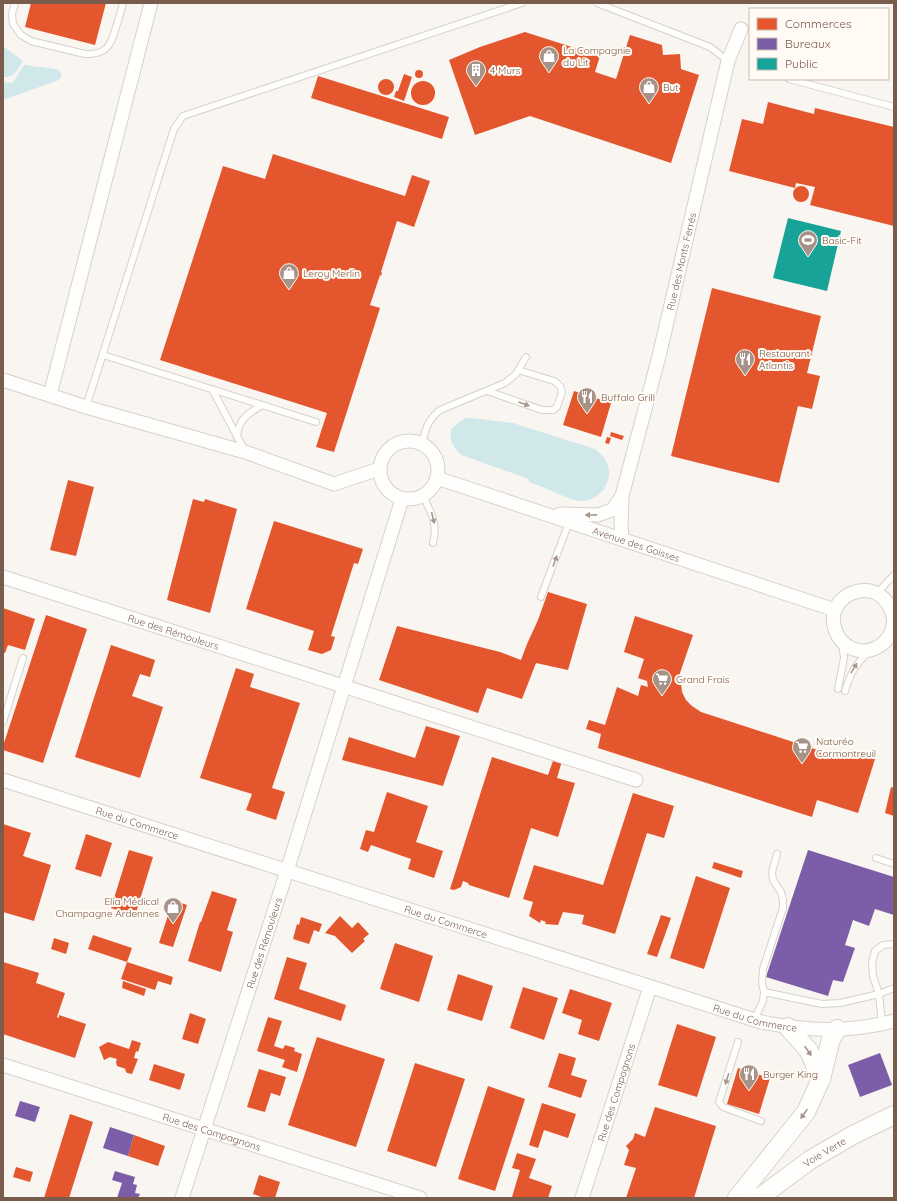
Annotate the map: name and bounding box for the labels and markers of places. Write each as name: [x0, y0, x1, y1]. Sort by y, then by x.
place label: La Compagnie du Lit: [563, 44, 631, 69]
shop icon: La Compagnie du Lit: [538, 45, 560, 73]
building icon: 4 Murs: [465, 59, 487, 87]
place label: 4 Murs: [490, 64, 521, 77]
shop icon: But: [638, 76, 660, 104]
place label: But: [663, 81, 679, 94]
sports icon: Basic-Fit: [797, 229, 819, 257]
place label: Basic-Fit: [822, 234, 862, 247]
shop icon: Leroy Merlin: [278, 262, 300, 290]
place label: Leroy Merlin: [303, 267, 360, 280]
place label: Restaurant Atlantis: [759, 347, 811, 372]
restaurant icon: Restaurant Atlantis: [734, 348, 756, 376]
restaurant icon: Buffalo Grill: [576, 386, 598, 414]
place label: Buffalo Grill: [601, 391, 655, 404]
supermarket icon: Grand Frais: [651, 668, 673, 696]
place label: Grand Frais: [676, 673, 730, 686]
place label: Naturéo Cormontreuil: [816, 735, 876, 760]
supermarket icon: Naturéo Cormontreuil: [791, 736, 813, 764]
place label: Elia Médical Champagne Ardennes: [55, 895, 159, 920]
shop icon: Elia Médical Champagne Ardennes: [162, 896, 184, 924]
restaurant icon: Burger King: [738, 1063, 760, 1091]
place label: Burger King: [763, 1068, 818, 1081]

